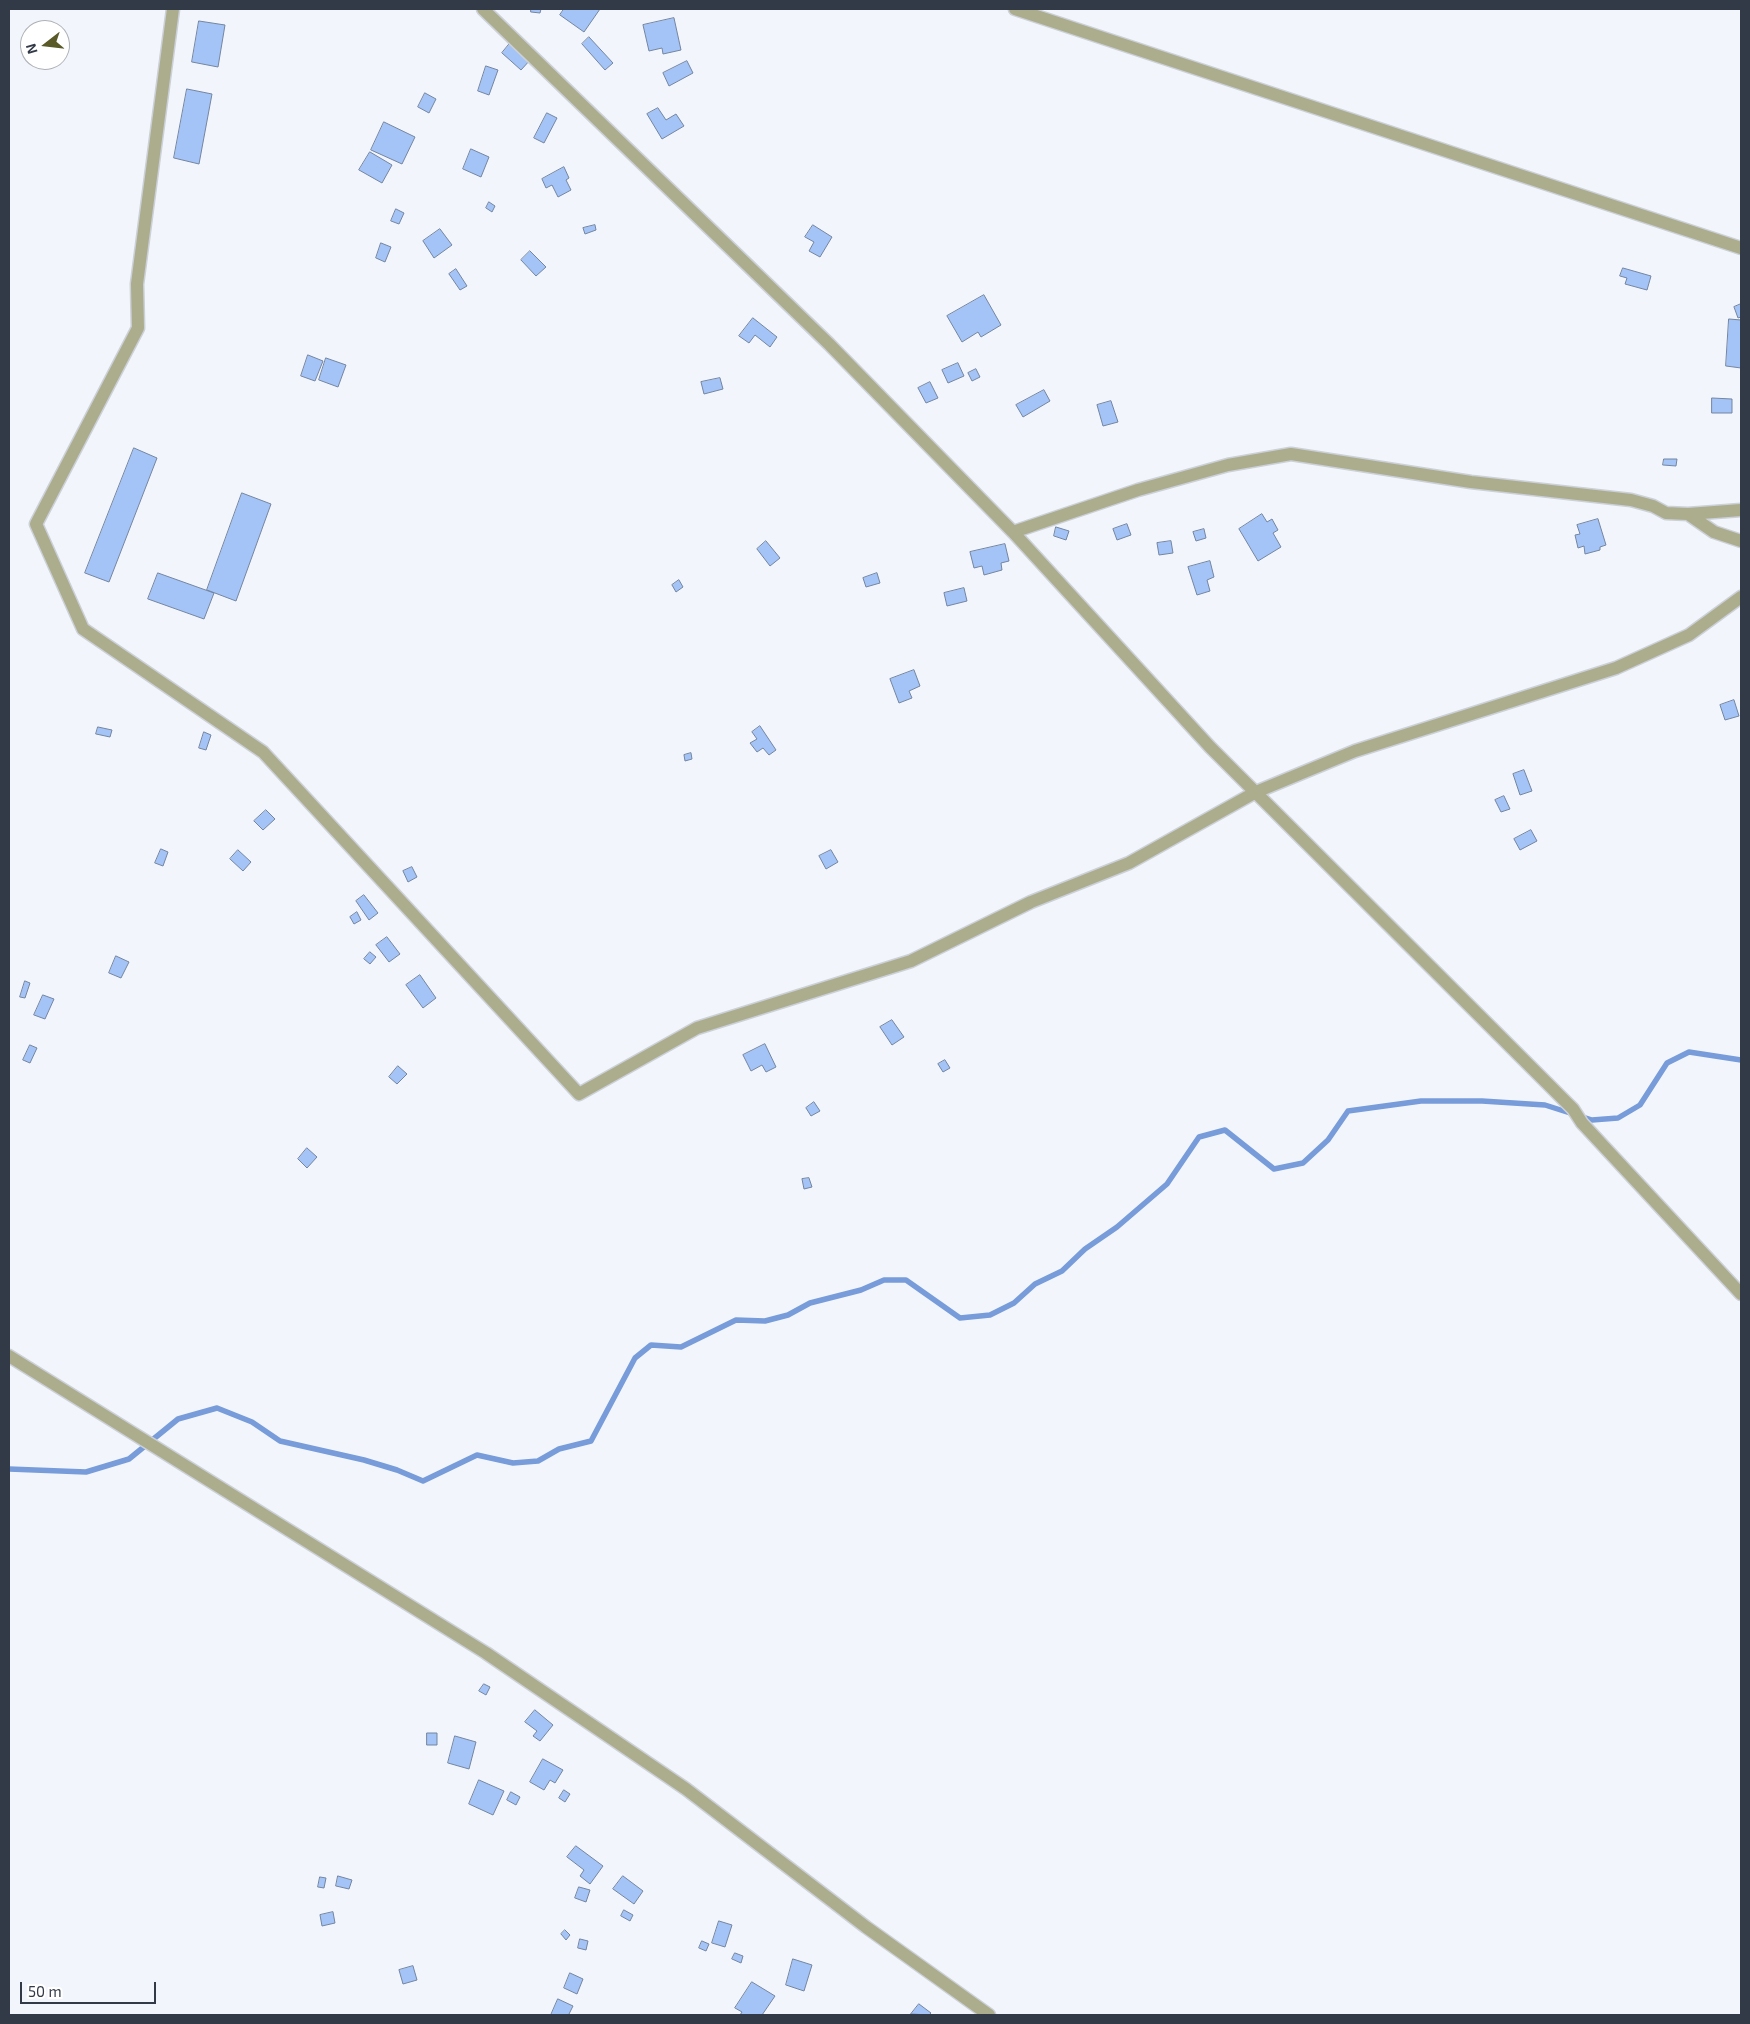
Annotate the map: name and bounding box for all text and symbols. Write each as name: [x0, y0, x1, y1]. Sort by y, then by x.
north arrow: [20, 20, 70, 70]
text: N: [21, 42, 41, 56]
scale bar: [22, 1972, 159, 2004]
text: 50 m: [28, 1982, 62, 2000]

